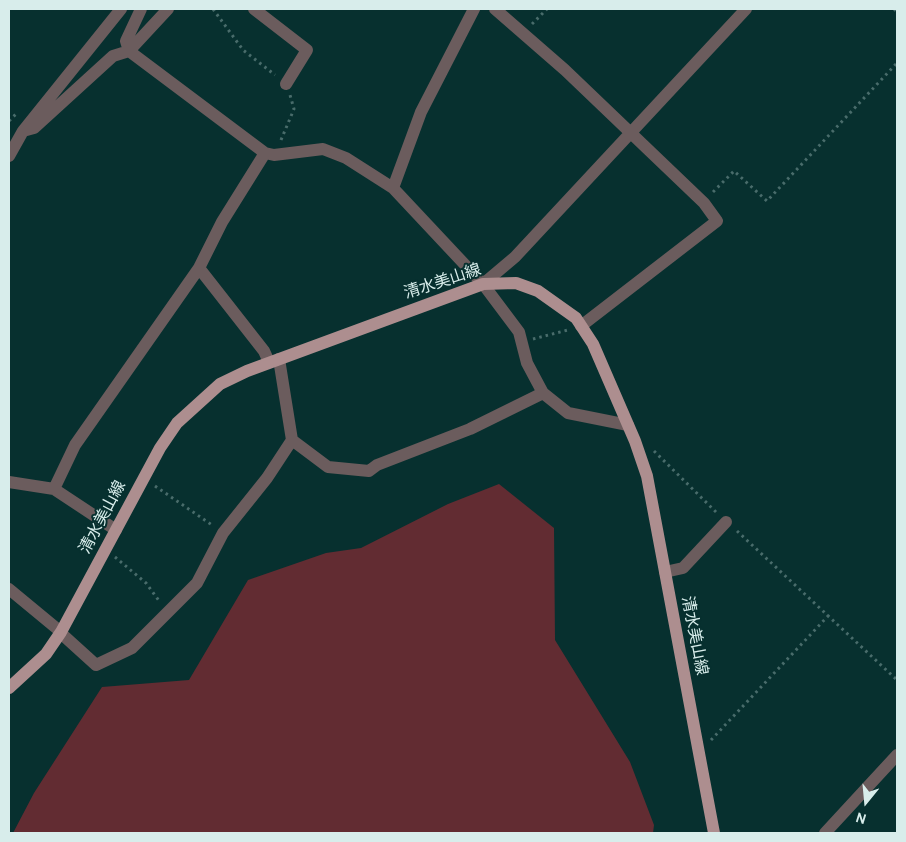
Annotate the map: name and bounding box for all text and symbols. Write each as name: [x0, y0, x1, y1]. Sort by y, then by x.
street label: 清水美山線: [402, 262, 484, 304]
street label: 清水美山線: [77, 478, 131, 558]
street label: 清水美山線: [676, 595, 710, 677]
north arrow: [841, 777, 891, 827]
text: N: [854, 807, 869, 826]

